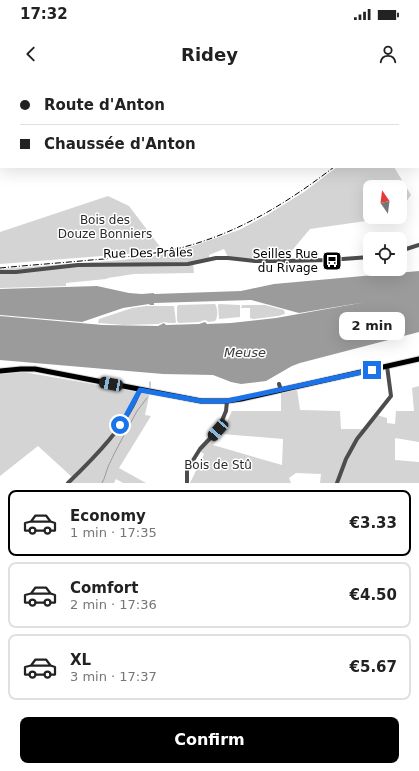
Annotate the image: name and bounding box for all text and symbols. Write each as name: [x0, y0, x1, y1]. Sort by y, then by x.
text: 17:32: [20, 5, 68, 23]
icon: back: [20, 43, 42, 65]
icon: person: [377, 43, 399, 65]
text: Ridey: [181, 44, 238, 65]
text: Route d'Anton: [44, 96, 165, 114]
text: Chaussée d'Anton: [44, 135, 196, 153]
north arrow: [363, 180, 407, 224]
map controls: [363, 180, 407, 276]
park label: Bois des Douze Bonniers: [58, 213, 152, 241]
button: locate: [363, 232, 407, 276]
street label: Rue Des Prâles: [103, 245, 193, 261]
place label: Seilles Rue du Rivage: [253, 247, 318, 275]
bus stop icon: Seilles Rue du Rivage: [321, 250, 343, 272]
callout: 2 min: [339, 312, 405, 340]
text: 2 min: [352, 318, 392, 333]
water label: Meuse: [224, 345, 266, 360]
route end: [363, 361, 381, 379]
car: [98, 376, 124, 392]
route start: [111, 416, 129, 434]
car: [206, 417, 230, 443]
park label: Bois de Stû: [184, 458, 252, 472]
icon: car: [22, 505, 58, 541]
text: Economy: [70, 507, 146, 525]
text: €3.33: [350, 514, 397, 532]
text: 1 min · 17:35: [70, 525, 157, 540]
icon: car: [22, 577, 58, 613]
text: Comfort: [70, 579, 138, 597]
text: €4.50: [350, 586, 397, 604]
text: 2 min · 17:36: [70, 597, 157, 612]
icon: car: [22, 649, 58, 685]
text: XL: [70, 651, 91, 669]
text: €5.67: [350, 658, 397, 676]
text: 3 min · 17:37: [70, 669, 157, 684]
button: Confirm: [20, 717, 399, 763]

